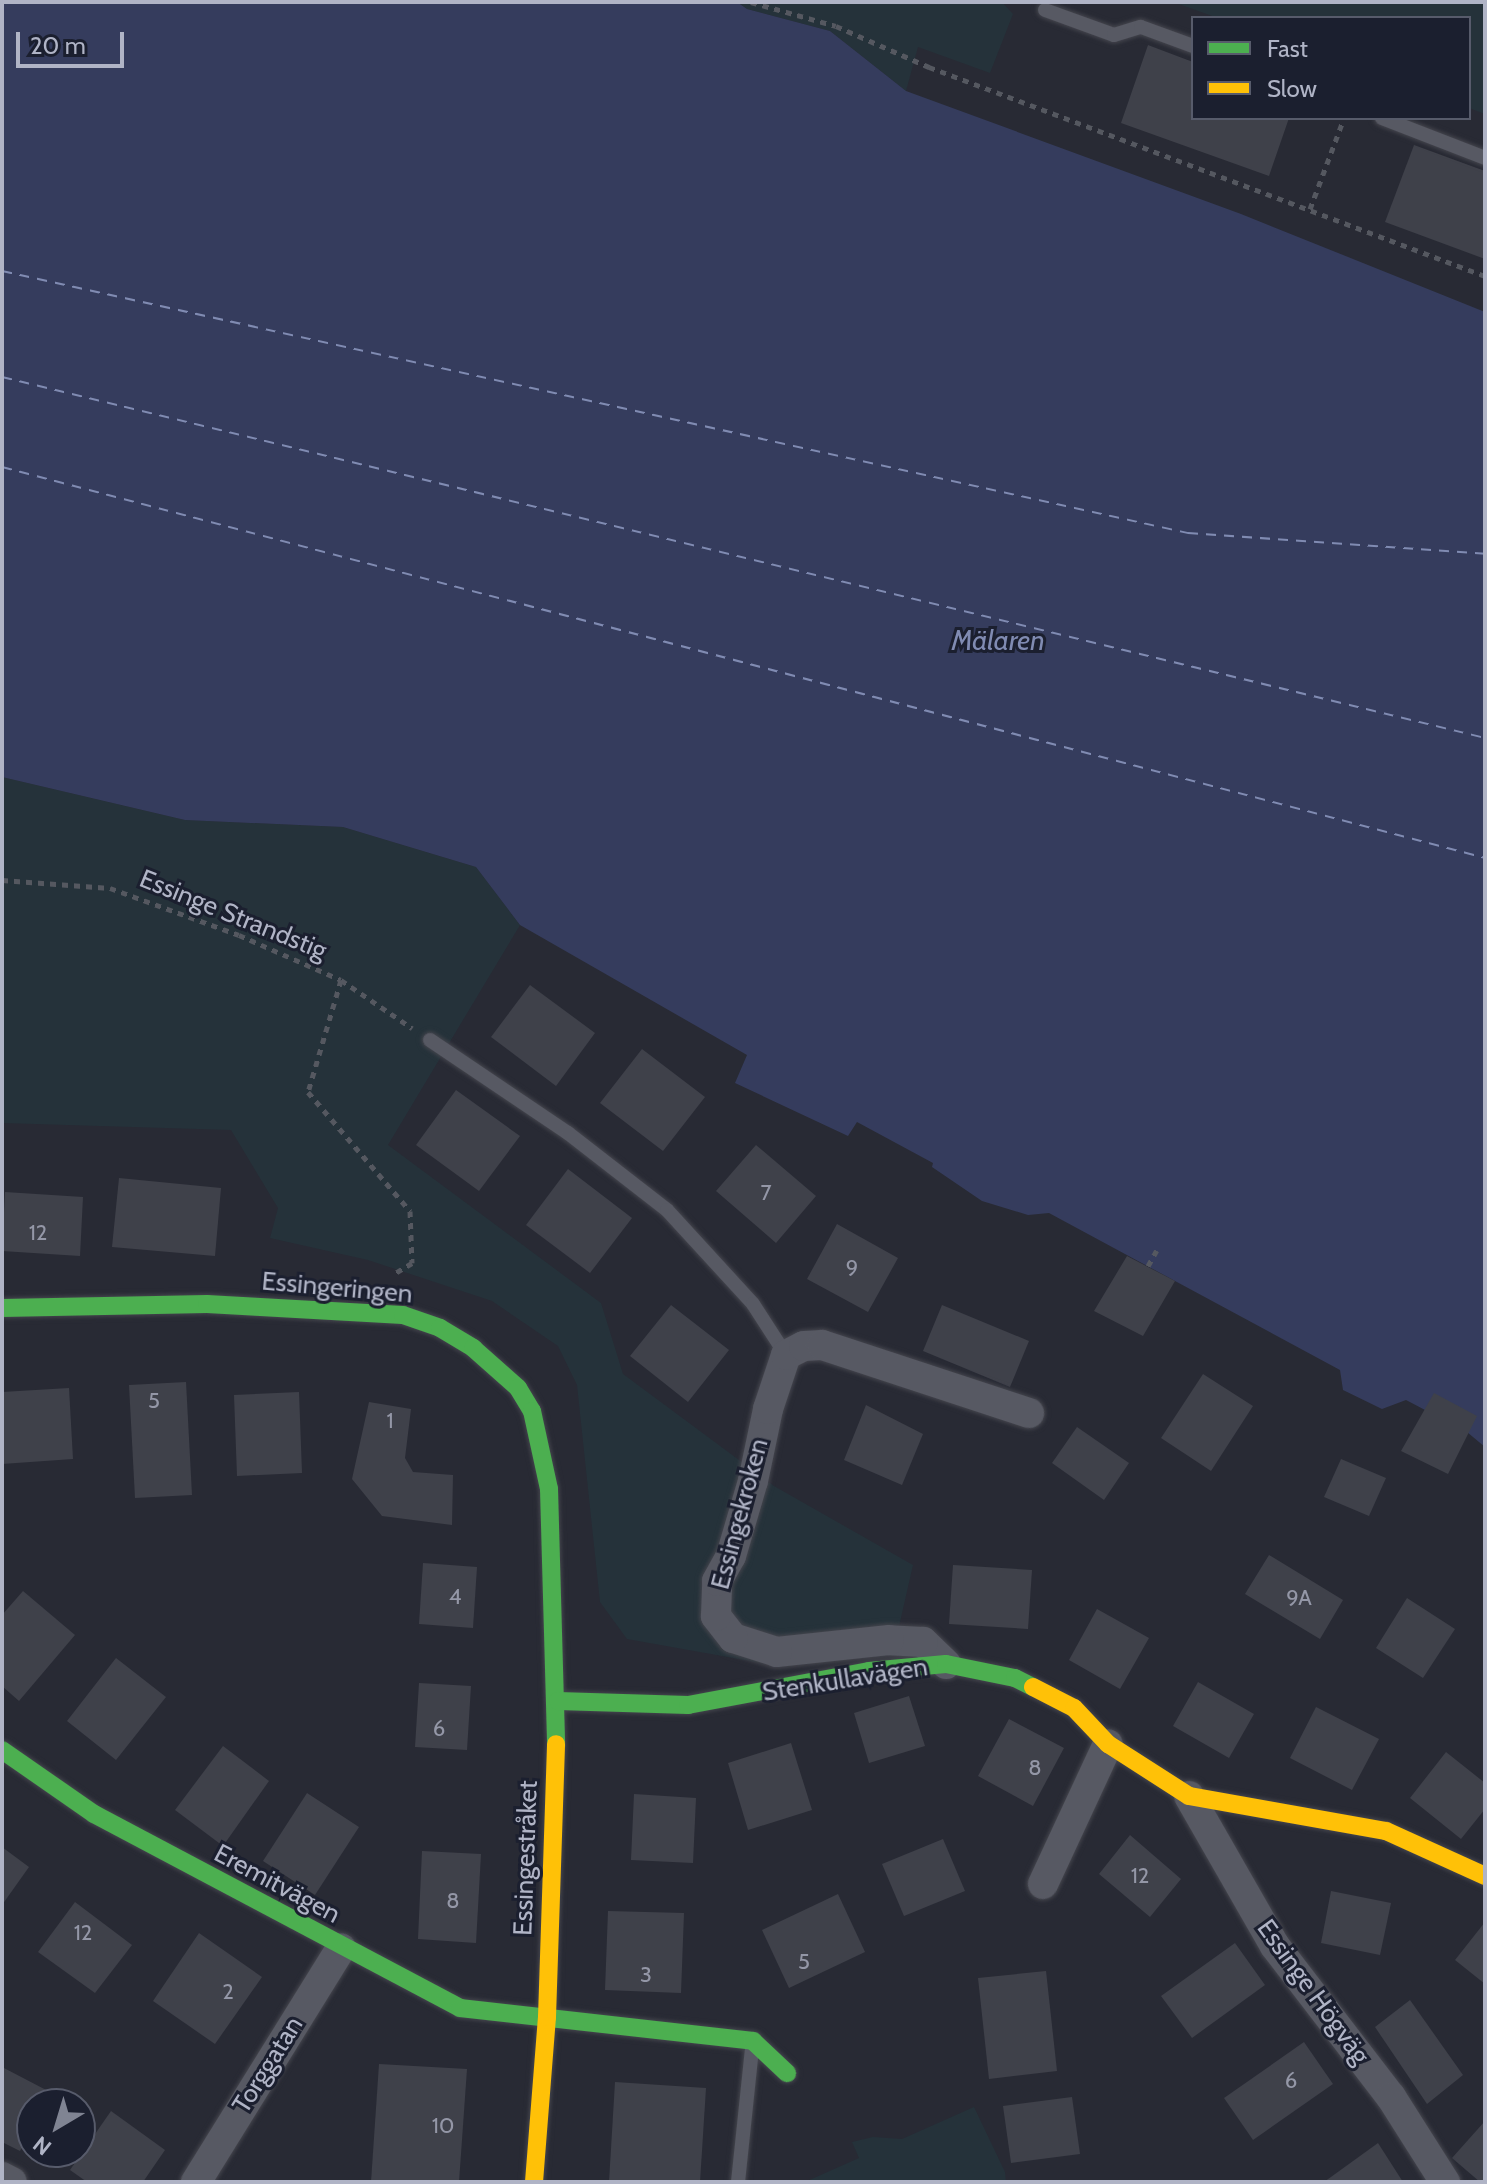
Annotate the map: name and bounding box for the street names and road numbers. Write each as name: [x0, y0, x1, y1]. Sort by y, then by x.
street label: Essinge Strandstig: [135, 863, 331, 967]
street label: Essingeringen: [260, 1266, 414, 1310]
street label: Essingekroken: [705, 1435, 775, 1593]
street label: Stenkullavägen: [760, 1652, 930, 1708]
street label: Essingestråket: [508, 1780, 544, 1936]
street label: Eremitvägen: [209, 1838, 345, 1930]
street label: Essinge Högväg: [1250, 1914, 1376, 2070]
street label: Torggatan: [226, 2011, 310, 2119]

